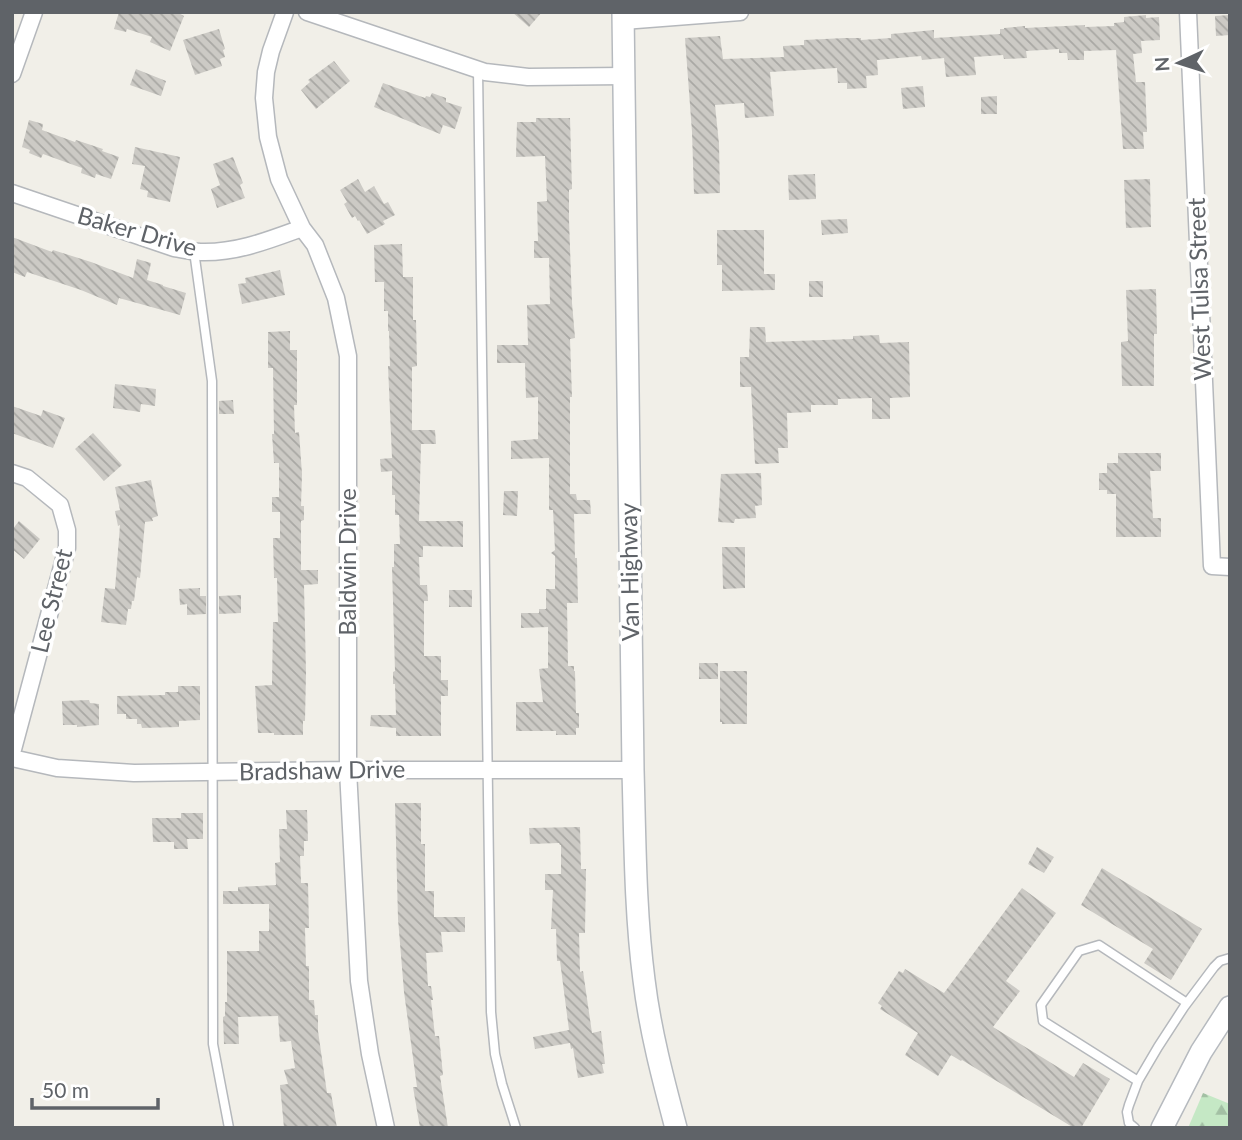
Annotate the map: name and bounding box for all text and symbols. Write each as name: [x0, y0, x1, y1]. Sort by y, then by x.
north arrow: [1144, 28, 1214, 98]
text: N: [1150, 56, 1174, 72]
street label: West Tulsa Street: [1181, 197, 1216, 381]
street label: Baker Drive: [74, 200, 201, 261]
street label: Baldwin Drive: [332, 488, 361, 636]
street label: Van Highway: [613, 502, 644, 641]
street label: Lee Street: [24, 545, 78, 656]
street label: Bradshaw Drive: [238, 754, 405, 785]
scale bar: [32, 1066, 158, 1110]
text: 50 m: [42, 1077, 89, 1102]

